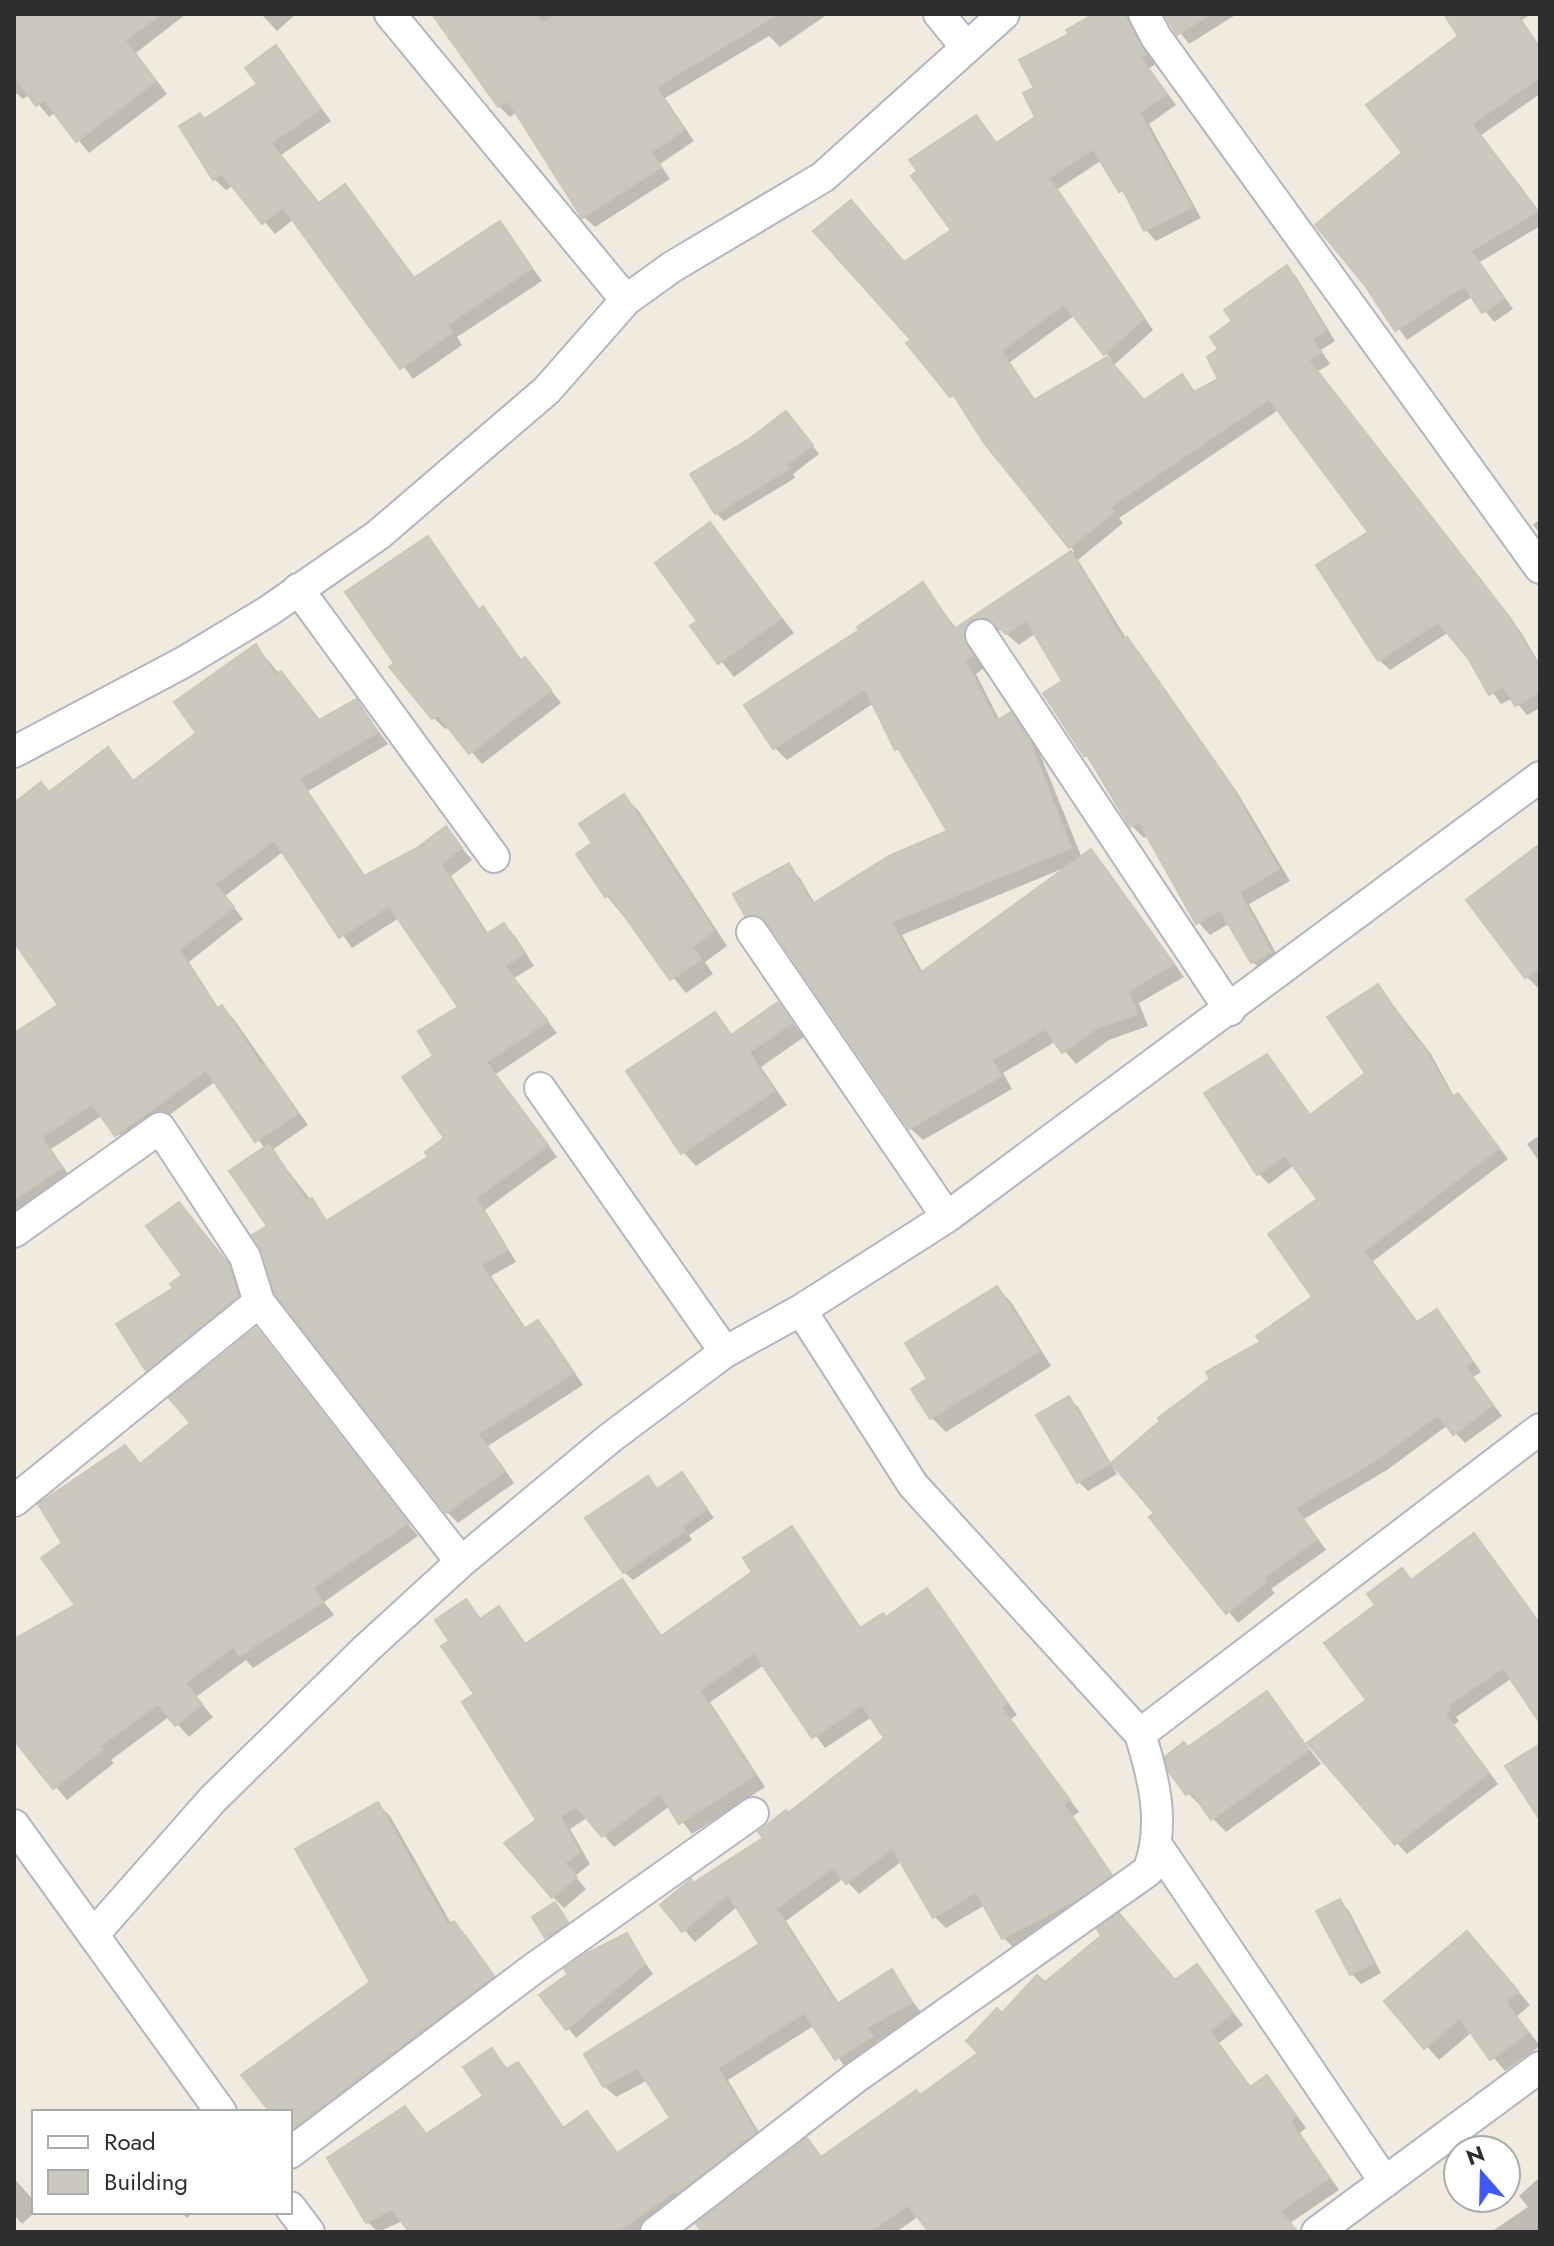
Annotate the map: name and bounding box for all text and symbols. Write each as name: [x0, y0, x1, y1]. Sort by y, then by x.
legend: [32, 2110, 292, 2214]
text: Road: [104, 2124, 156, 2159]
north arrow: [1442, 2134, 1522, 2214]
text: N: [1461, 2137, 1489, 2173]
text: Building: [104, 2164, 188, 2199]

